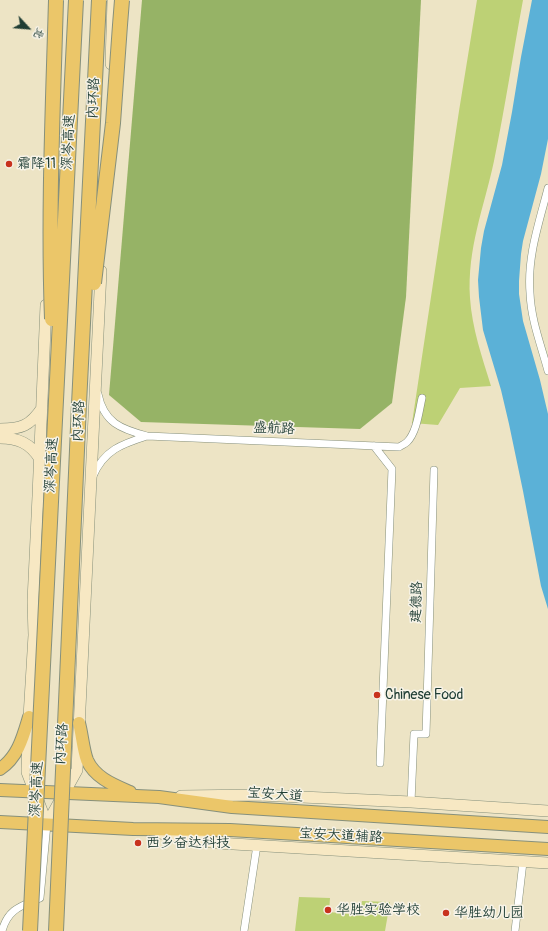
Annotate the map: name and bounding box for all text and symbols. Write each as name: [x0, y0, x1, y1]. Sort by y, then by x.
north arrow: [8, 8, 48, 48]
text: 北: [31, 26, 47, 41]
street label: 内环路: [85, 77, 103, 119]
street label: 深岑高速: [59, 114, 79, 170]
place label: 霜降11: [17, 156, 56, 172]
marker: 霜降11: [4, 159, 14, 169]
street label: 内环路: [70, 400, 88, 442]
street label: 盛航路: [253, 420, 295, 438]
street label: 深岑高速: [42, 437, 62, 493]
street label: 建德路: [408, 581, 426, 623]
place label: Chinese Food: [385, 687, 463, 703]
marker: Chinese Food: [372, 690, 382, 700]
street label: 内环路: [52, 722, 72, 766]
street label: 深岑高速: [27, 761, 47, 817]
street label: 宝安大道: [246, 785, 304, 805]
street label: 宝安大道辅路: [299, 825, 383, 847]
place label: 西乡奋达科技: [146, 835, 230, 851]
marker: 西乡奋达科技: [133, 838, 143, 848]
place label: 华胜实验学校: [336, 902, 420, 918]
marker: 华胜实验学校: [323, 905, 333, 915]
place label: 华胜幼儿园: [454, 905, 524, 921]
marker: 华胜幼儿园: [441, 908, 451, 918]

